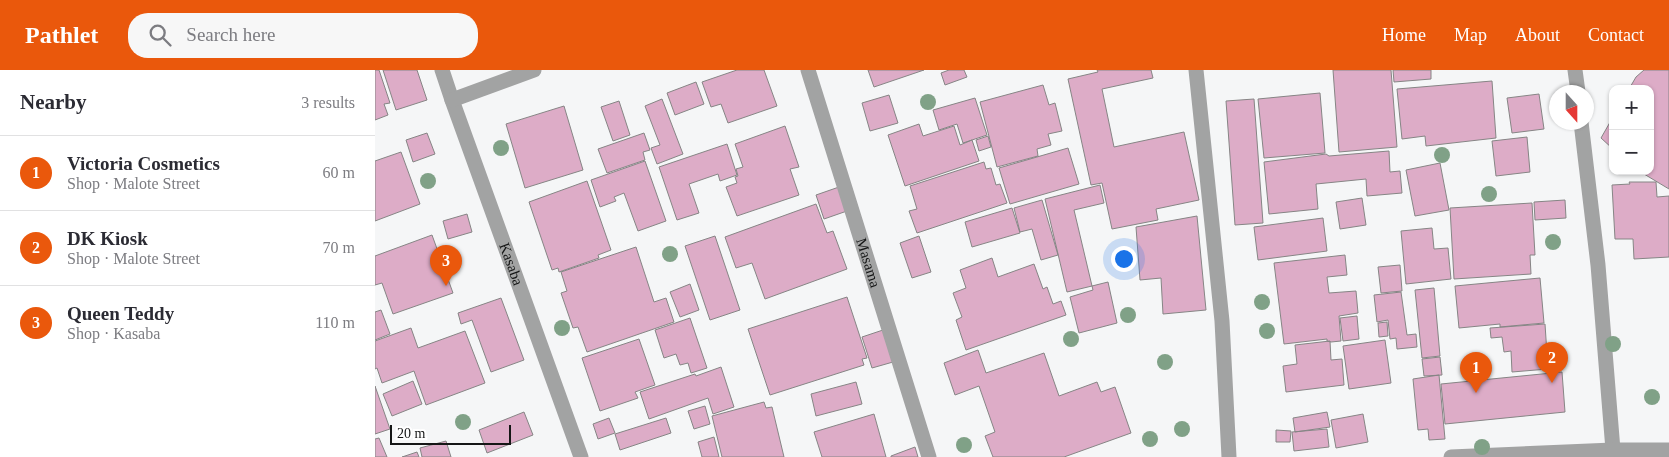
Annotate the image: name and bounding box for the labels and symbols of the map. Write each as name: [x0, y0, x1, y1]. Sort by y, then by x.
north arrow: [1549, 85, 1594, 130]
street label: Masama: [853, 236, 884, 290]
street label: Kasaba: [496, 240, 526, 288]
pin: 3: [430, 245, 462, 286]
your location: [1111, 246, 1137, 272]
pin: 2: [1536, 342, 1568, 383]
pin: 1: [1460, 352, 1492, 393]
scale bar: [390, 422, 511, 445]

